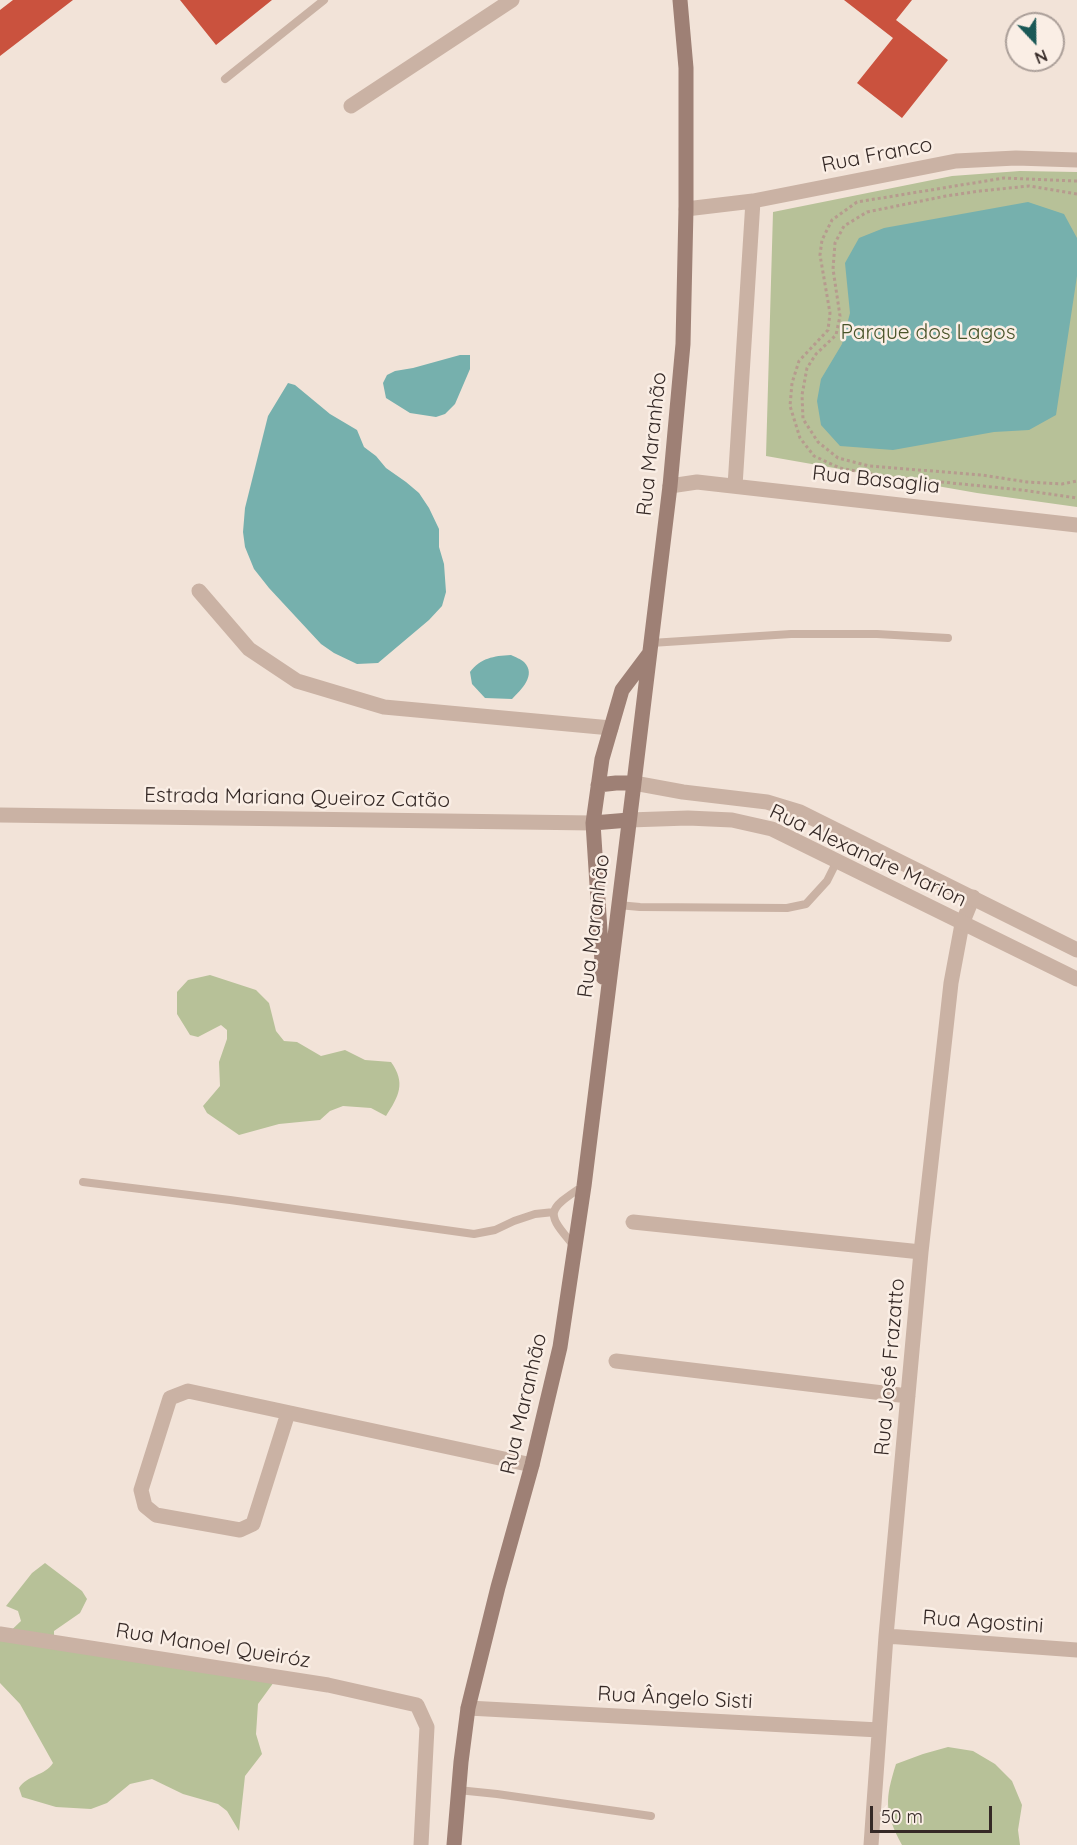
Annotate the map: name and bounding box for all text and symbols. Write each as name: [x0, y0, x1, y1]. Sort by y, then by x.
north arrow: [1005, 12, 1065, 72]
text: N: [1032, 45, 1050, 68]
street label: Rua Franco: [820, 132, 934, 178]
park label: Parque dos Lagos: [840, 320, 1016, 346]
street label: Rua Maranhão: [632, 371, 672, 517]
street label: Rua Basaglia: [811, 461, 941, 499]
street label: Estrada Mariana Queiroz Catão: [144, 783, 450, 813]
street label: Rua Alexandre Marion: [765, 799, 971, 913]
street label: Rua Maranhão: [573, 853, 615, 999]
street label: Rua José Frazatto: [870, 1277, 910, 1457]
street label: Rua Maranhão: [495, 1331, 553, 1477]
street label: Rua Agostini: [922, 1605, 1044, 1639]
street label: Rua Manoel Queiróz: [114, 1618, 312, 1674]
street label: Rua Ângelo Sisti: [597, 1681, 753, 1715]
scale bar: [873, 1794, 994, 1832]
text: 50 m: [881, 1805, 923, 1828]

